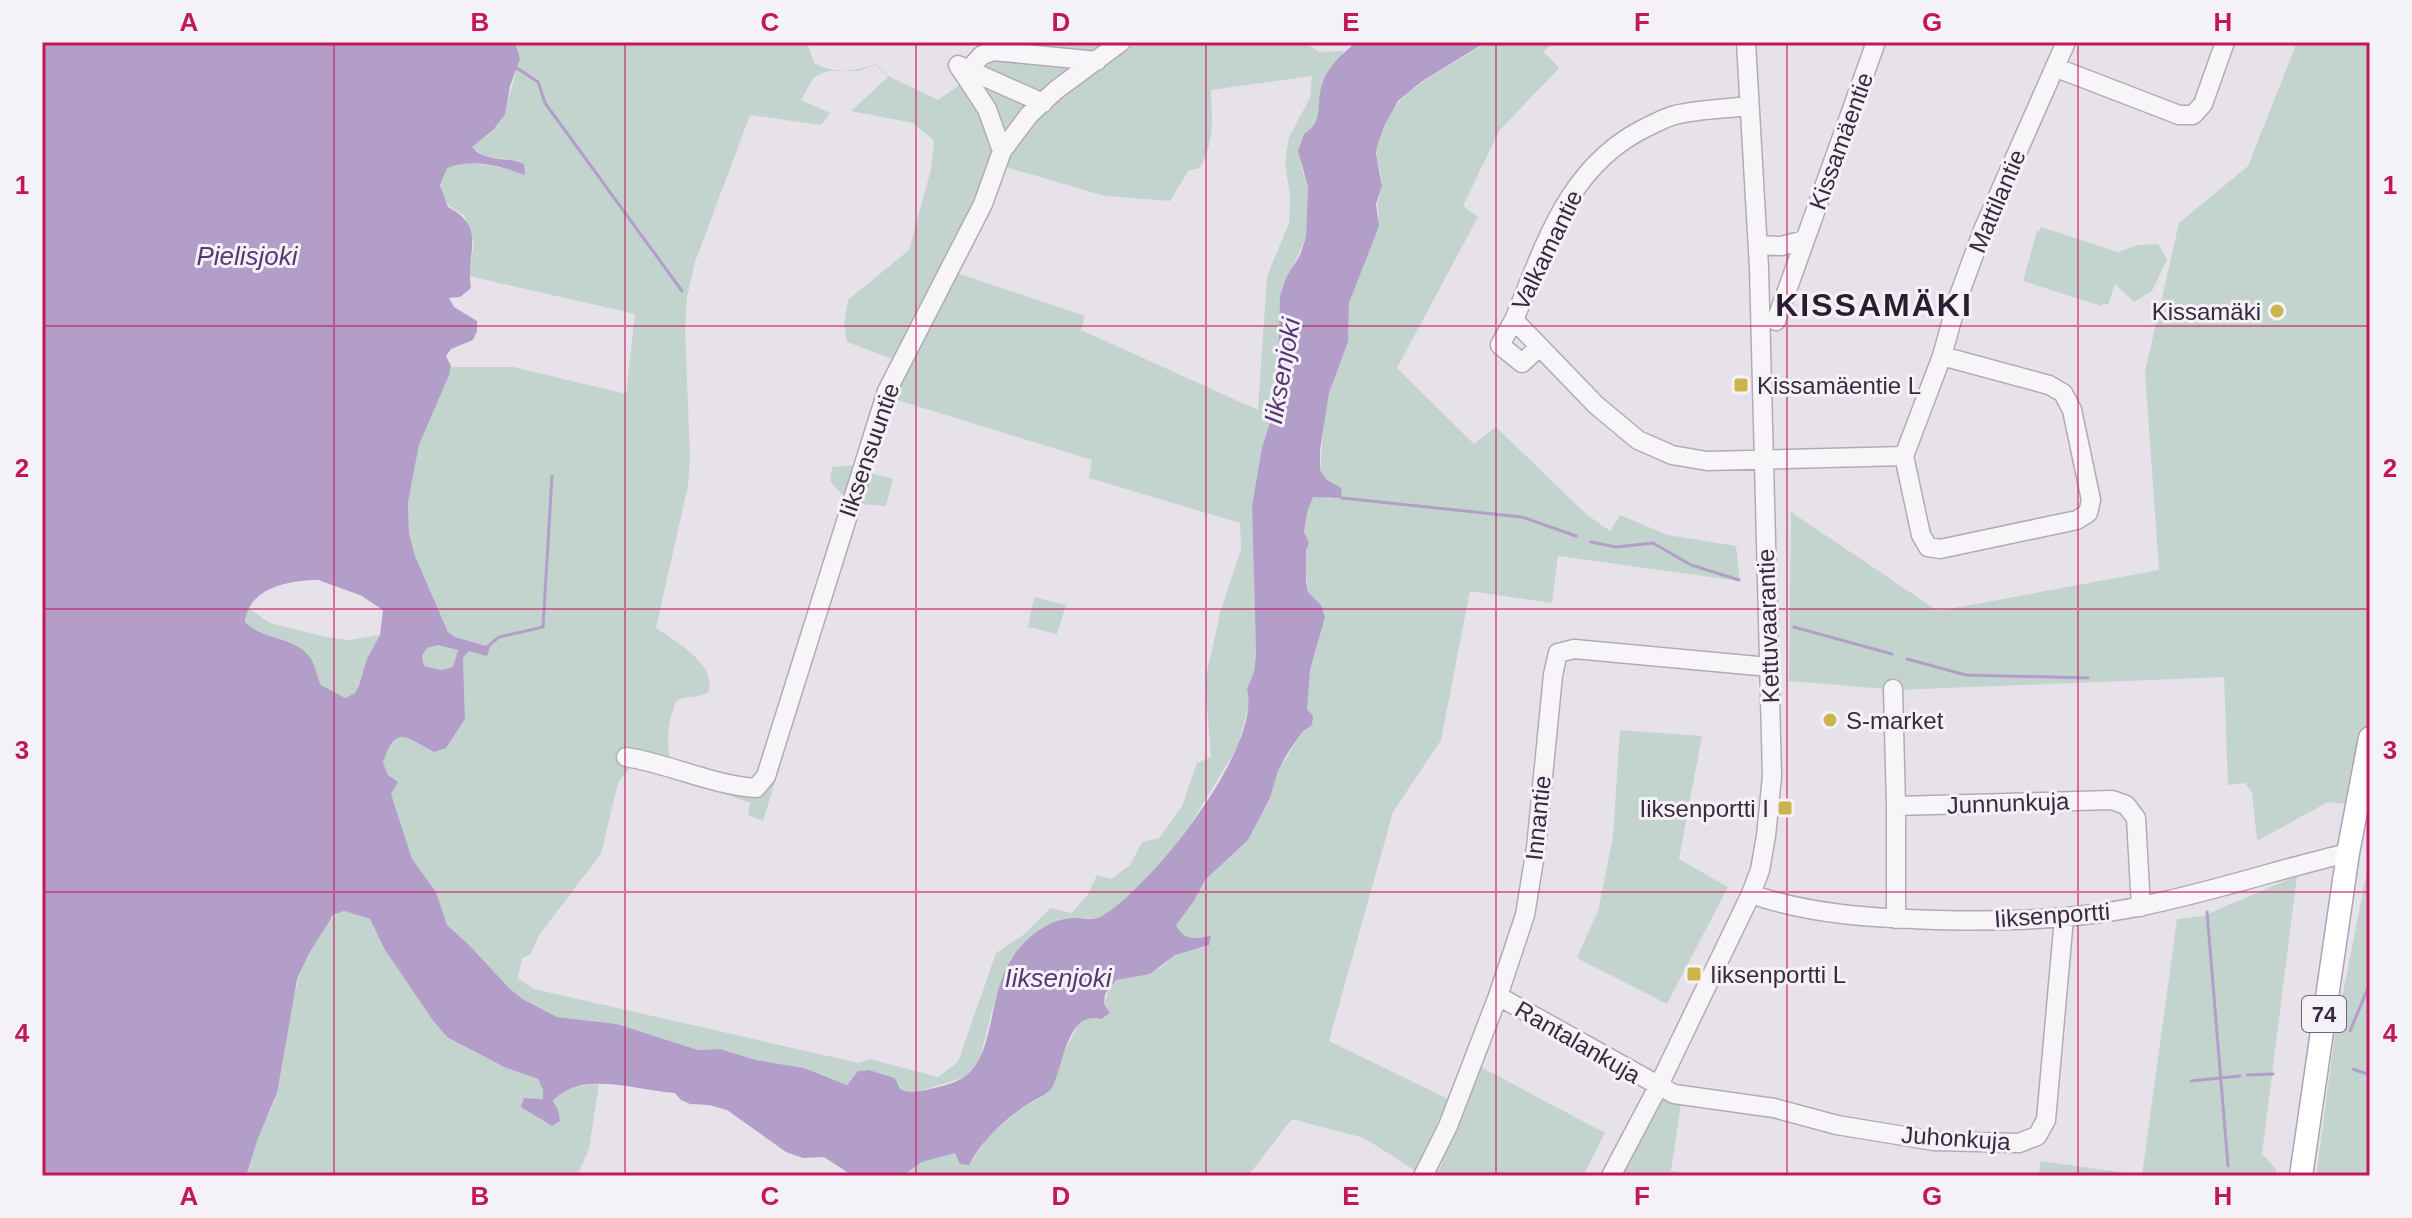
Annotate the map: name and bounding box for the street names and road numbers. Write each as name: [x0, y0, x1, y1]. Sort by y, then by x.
street label: Kissamäentie: [1804, 69, 1878, 213]
street label: Mattilantie: [1963, 145, 2031, 257]
street label: Valkamantie: [1506, 186, 1588, 314]
street label: Iiksensuuntie: [833, 379, 905, 521]
street label: Kettuvaarantie: [1752, 548, 1784, 704]
street label: Innantie: [1520, 774, 1556, 862]
street label: Junnunkuja: [1946, 787, 2070, 819]
street label: Iiksenportti: [1993, 897, 2111, 933]
street label: Rantalankuja: [1511, 995, 1646, 1089]
road number: 74: [2302, 996, 2346, 1032]
street label: Juhonkuja: [1900, 1121, 2012, 1155]

